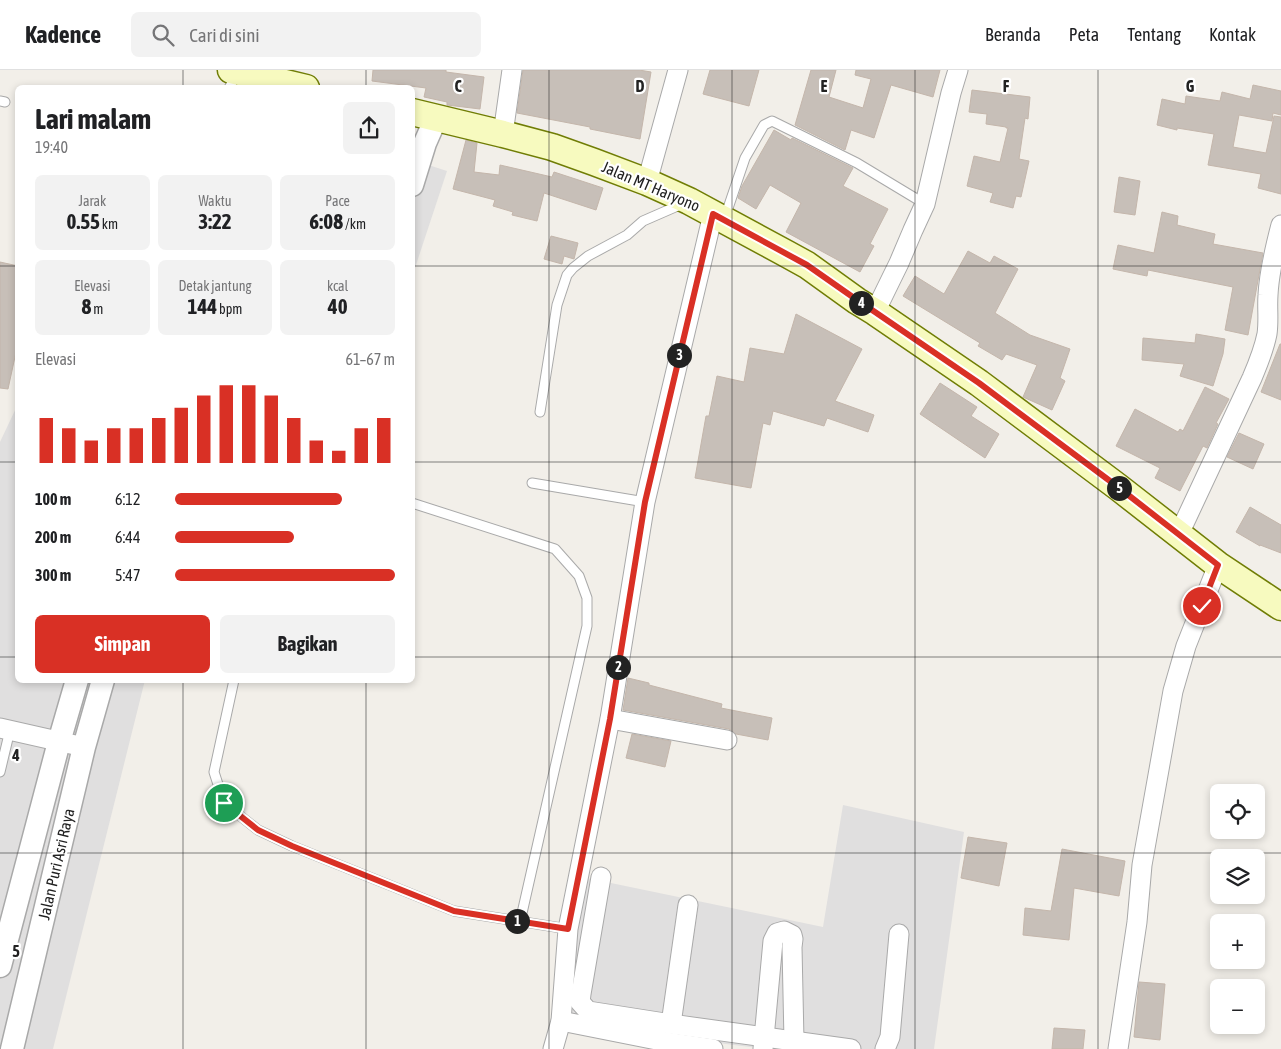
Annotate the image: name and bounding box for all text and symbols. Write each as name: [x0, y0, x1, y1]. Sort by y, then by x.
search box: [131, 12, 481, 57]
text: Kadence: [25, 21, 101, 48]
icon: search: [149, 21, 177, 49]
text: Cari di sini: [189, 24, 260, 46]
text: Beranda: [985, 24, 1041, 45]
text: Peta: [1069, 24, 1099, 45]
text: Tentang: [1127, 24, 1181, 45]
text: Kontak: [1209, 24, 1256, 45]
text: C: [454, 77, 462, 95]
text: D: [636, 77, 645, 95]
text: E: [821, 77, 828, 95]
text: F: [1003, 77, 1010, 95]
text: G: [1186, 77, 1195, 95]
button: share: [343, 102, 395, 154]
text: Lari malam: [35, 103, 151, 135]
text: 19:40: [35, 138, 68, 156]
street label: Jalan MT Haryono: [599, 157, 703, 216]
text: Jarak: [79, 193, 106, 209]
text: Waktu: [198, 193, 232, 209]
text: Pace: [325, 193, 350, 209]
text: 0.55: [67, 209, 100, 233]
text: 3:22: [198, 209, 232, 233]
text: 6:08: [309, 209, 343, 233]
text: km: [100, 216, 118, 232]
text: /km: [343, 216, 366, 232]
text: Elevasi: [74, 278, 110, 294]
text: Detak jantung: [179, 278, 251, 294]
text: kcal: [327, 278, 348, 294]
pin: 4: [848, 290, 874, 316]
text: 8: [81, 294, 91, 318]
text: 144: [188, 294, 217, 318]
text: 40: [328, 294, 348, 318]
text: 4: [858, 295, 865, 311]
text: m: [91, 301, 103, 317]
text: bpm: [217, 301, 242, 317]
pin: 3: [666, 342, 692, 368]
text: 3: [676, 347, 683, 363]
text: Elevasi: [35, 350, 76, 368]
text: 61–67 m: [346, 350, 395, 368]
pin: 5: [1106, 476, 1132, 500]
text: 5: [1116, 480, 1123, 496]
text: 100 m: [35, 490, 71, 508]
text: 6:12: [115, 490, 140, 508]
text: 200 m: [35, 528, 71, 546]
text: 6:44: [115, 528, 140, 546]
text: 300 m: [35, 566, 71, 584]
text: 5:47: [115, 566, 140, 584]
pin: [1181, 585, 1223, 627]
icon: check: [1188, 592, 1216, 620]
button: Simpan: [35, 615, 210, 673]
button: Bagikan: [220, 615, 395, 673]
pin: 2: [606, 654, 630, 680]
text: 2: [615, 659, 622, 675]
text: 4: [11, 746, 20, 764]
pin: [203, 782, 245, 824]
map controls: [1210, 784, 1265, 1034]
button: locate: [1210, 784, 1265, 839]
icon: arrive: [210, 789, 238, 817]
street label: Jalan Puri Asri Raya: [34, 807, 79, 922]
button: layers: [1210, 849, 1265, 904]
pin: 1: [504, 908, 530, 934]
text: 1: [514, 913, 521, 929]
button: +: [1210, 914, 1265, 969]
text: 5: [12, 942, 20, 960]
button: −: [1210, 979, 1265, 1034]

